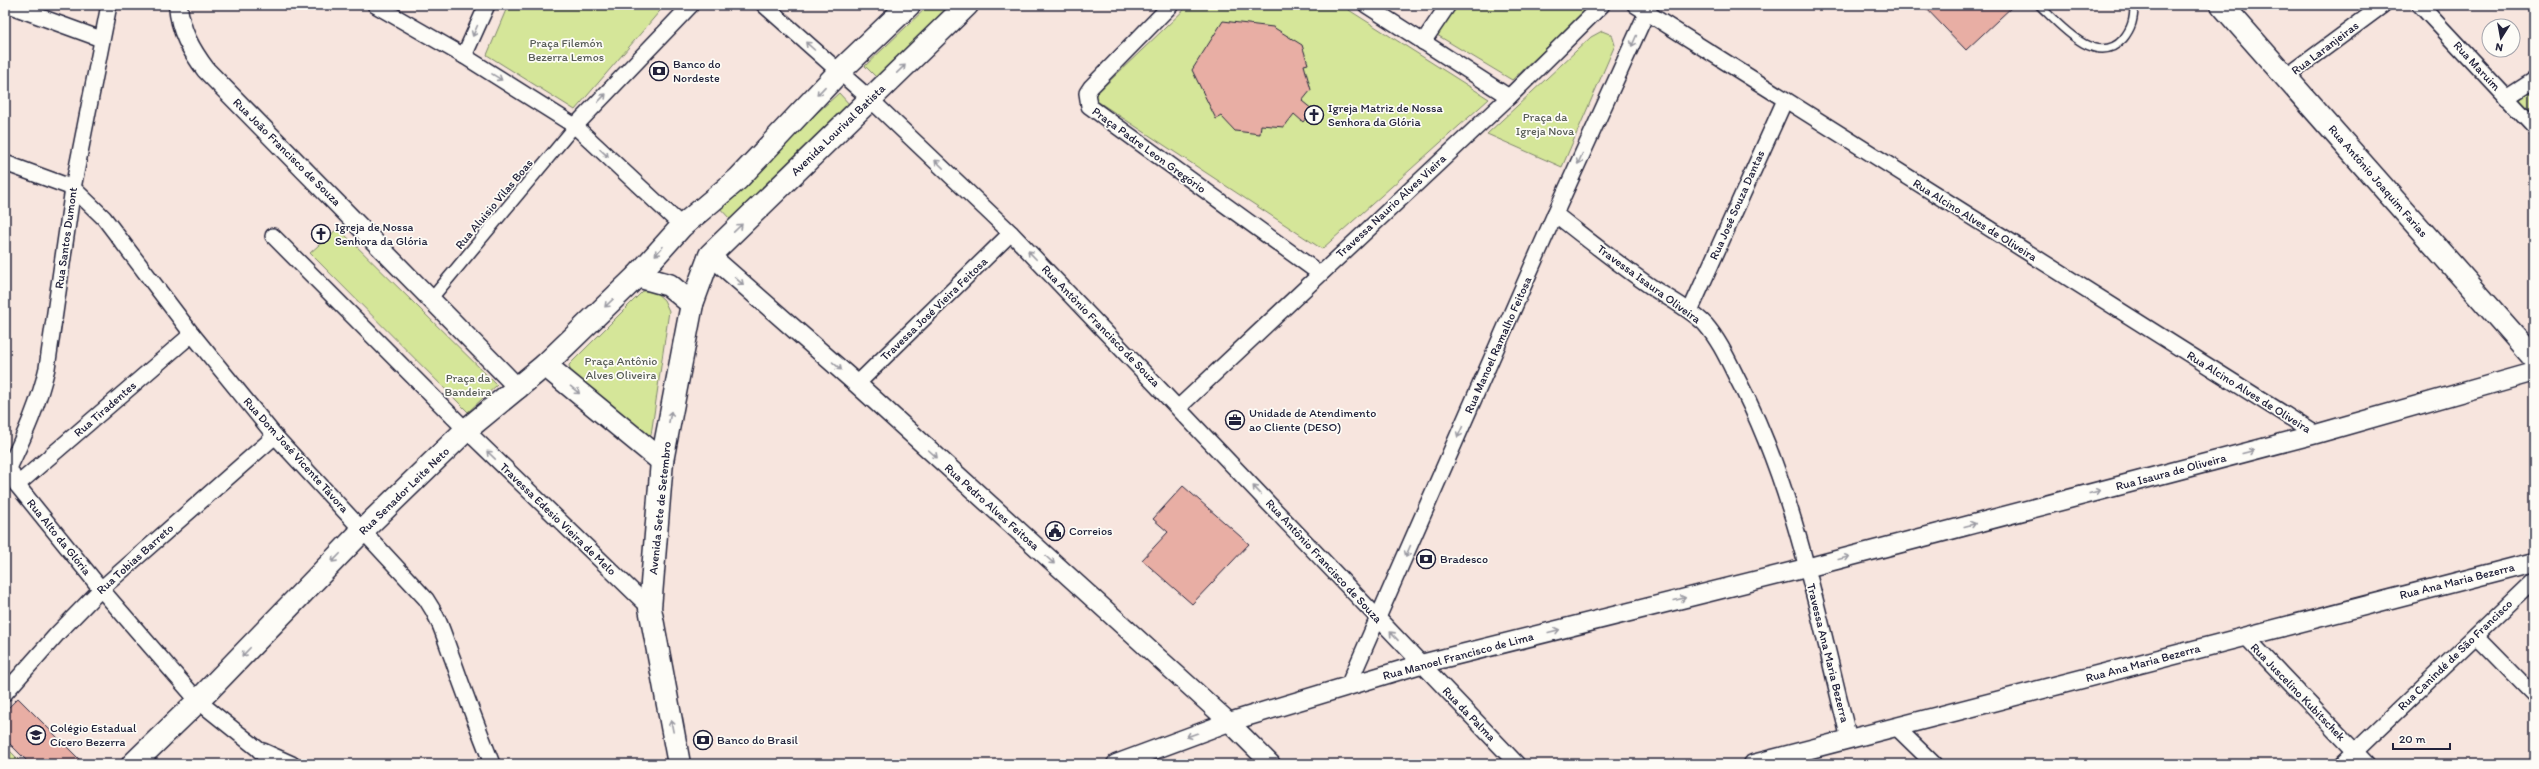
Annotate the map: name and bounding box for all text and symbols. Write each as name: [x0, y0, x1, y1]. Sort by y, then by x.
street label: Rua Laranjeiras: [2289, 18, 2361, 78]
north arrow: [2481, 18, 2521, 58]
one-way arrow: [471, 24, 479, 36]
one-way arrow: [1630, 34, 1637, 46]
park label: Praça Filemón Bezerra Lemos: [528, 36, 604, 64]
street label: Rua Maruim: [2451, 38, 2504, 94]
text: N: [2494, 40, 2504, 54]
one-way arrow: [805, 41, 815, 50]
place label: Banco do Nordeste: [673, 57, 721, 85]
bank icon: Banco do Nordeste: [648, 60, 670, 82]
one-way arrow: [896, 64, 906, 74]
one-way arrow: [491, 73, 502, 81]
street label: Avenida Lourival Batista: [788, 81, 889, 179]
one-way arrow: [816, 86, 826, 96]
one-way arrow: [597, 93, 607, 103]
street label: Rua João Francisco de Souza: [230, 95, 344, 209]
place label: Igreja Matriz de Nossa Senhora da Glória: [1328, 101, 1443, 129]
street label: Praça Padre Leon Gregório: [1089, 104, 1209, 196]
church icon: Igreja Matriz de Nossa Senhora da Glória: [1303, 104, 1325, 126]
park label: Praça da Igreja Nova: [1516, 110, 1575, 138]
street label: Rua Antônio Joaquim Farias: [2325, 122, 2431, 240]
one-way arrow: [599, 148, 609, 158]
street label: Rua José Souza Dantas: [1707, 148, 1767, 262]
street label: Travessa Naurio Alves Vieira: [1333, 151, 1450, 261]
one-way arrow: [1576, 152, 1583, 164]
street label: Rua Aluisio Vilas Boas: [452, 156, 536, 252]
one-way arrow: [934, 160, 944, 169]
street label: Rua Alcino Alves de Oliveira: [1910, 176, 2040, 264]
street label: Rua Santos Dumont: [52, 186, 80, 290]
place label: Igreja de Nossa Senhora da Glória: [335, 220, 428, 248]
church icon: Igreja de Nossa Senhora da Glória: [310, 223, 332, 245]
one-way arrow: [733, 223, 743, 233]
street label: Travessa Isaura Oliveira: [1594, 242, 1704, 327]
one-way arrow: [655, 246, 664, 256]
one-way arrow: [1027, 250, 1037, 260]
street label: Travessa José Vieira Feitosa: [878, 254, 991, 364]
street label: Rua Antônio Francisco de Souza: [1039, 262, 1164, 390]
street label: Rua Manoel Ramalho Feitosa: [1461, 274, 1535, 416]
one-way arrow: [734, 276, 745, 285]
one-way arrow: [604, 298, 614, 308]
street label: Rua Alcino Alves de Oliveira: [2184, 348, 2314, 436]
park label: Praça Antônio Alves Oliveira: [585, 354, 657, 382]
one-way arrow: [832, 362, 842, 371]
park label: Praça da Bandeira: [445, 371, 492, 399]
street label: Rua Tiradentes: [71, 378, 139, 440]
one-way arrow: [570, 385, 581, 394]
street label: Rua Dom José Vicente Távora: [240, 394, 352, 516]
place label: Unidade de Atendimento ao Cliente (DESO): [1249, 406, 1376, 434]
office icon: Unidade de Atendimento ao Cliente (DESO): [1224, 409, 1246, 431]
one-way arrow: [667, 411, 675, 424]
one-way arrow: [1456, 425, 1463, 437]
street label: Avenida Sete de Setembro: [646, 441, 674, 575]
street label: Rua Senador Leite Neto: [356, 444, 452, 538]
one-way arrow: [2241, 448, 2254, 455]
one-way arrow: [928, 449, 939, 458]
one-way arrow: [486, 450, 496, 460]
street label: Rua Isaura de Oliveira: [2114, 450, 2228, 493]
street label: Travessa Edesio Vieira de Melo: [497, 460, 619, 578]
street label: Rua Pedro Alves Feitosa: [942, 461, 1043, 554]
one-way arrow: [1253, 485, 1262, 495]
one-way arrow: [2089, 488, 2102, 495]
street label: Rua Alto da Glória: [24, 496, 94, 579]
street label: Rua Antônio Francisco de Souza: [1263, 496, 1386, 626]
public building icon: Correios: [1044, 520, 1066, 542]
street label: Rua Tobias Barreto: [94, 521, 176, 597]
one-way arrow: [1963, 521, 1976, 528]
place label: Correios: [1069, 524, 1112, 538]
one-way arrow: [1404, 544, 1411, 556]
bank icon: Bradesco: [1415, 548, 1437, 570]
place label: Bradesco: [1440, 552, 1488, 566]
one-way arrow: [331, 553, 341, 563]
one-way arrow: [1837, 554, 1850, 561]
one-way arrow: [1045, 555, 1056, 564]
street label: Rua Ana Maria Bezerra: [2398, 560, 2517, 602]
street label: Travessa Ana Maria Bezerra: [1804, 582, 1852, 725]
one-way arrow: [1673, 595, 1686, 603]
street label: Rua Canindé de São Francisco: [2395, 597, 2515, 713]
one-way arrow: [1547, 627, 1560, 634]
street label: Rua Manoel Francisco de Lima: [1381, 629, 1535, 683]
one-way arrow: [1389, 631, 1399, 641]
street label: Rua Juscelino Kubitschek: [2248, 640, 2349, 744]
street label: Rua Ana Maria Bezerra: [2084, 641, 2203, 685]
one-way arrow: [241, 647, 251, 657]
street label: Rua da Palma: [1440, 684, 1498, 744]
one-way arrow: [668, 720, 676, 733]
place label: Colégio Estadual Cícero Bezerra: [50, 721, 137, 749]
school or university icon: Colégio Estadual Cícero Bezerra: [25, 724, 47, 746]
scale bar: [2393, 725, 2450, 751]
bank icon: Banco do Brasil: [692, 729, 714, 751]
one-way arrow: [1187, 732, 1199, 740]
text: 20 m: [2399, 732, 2426, 746]
place label: Banco do Brasil: [717, 733, 799, 747]

